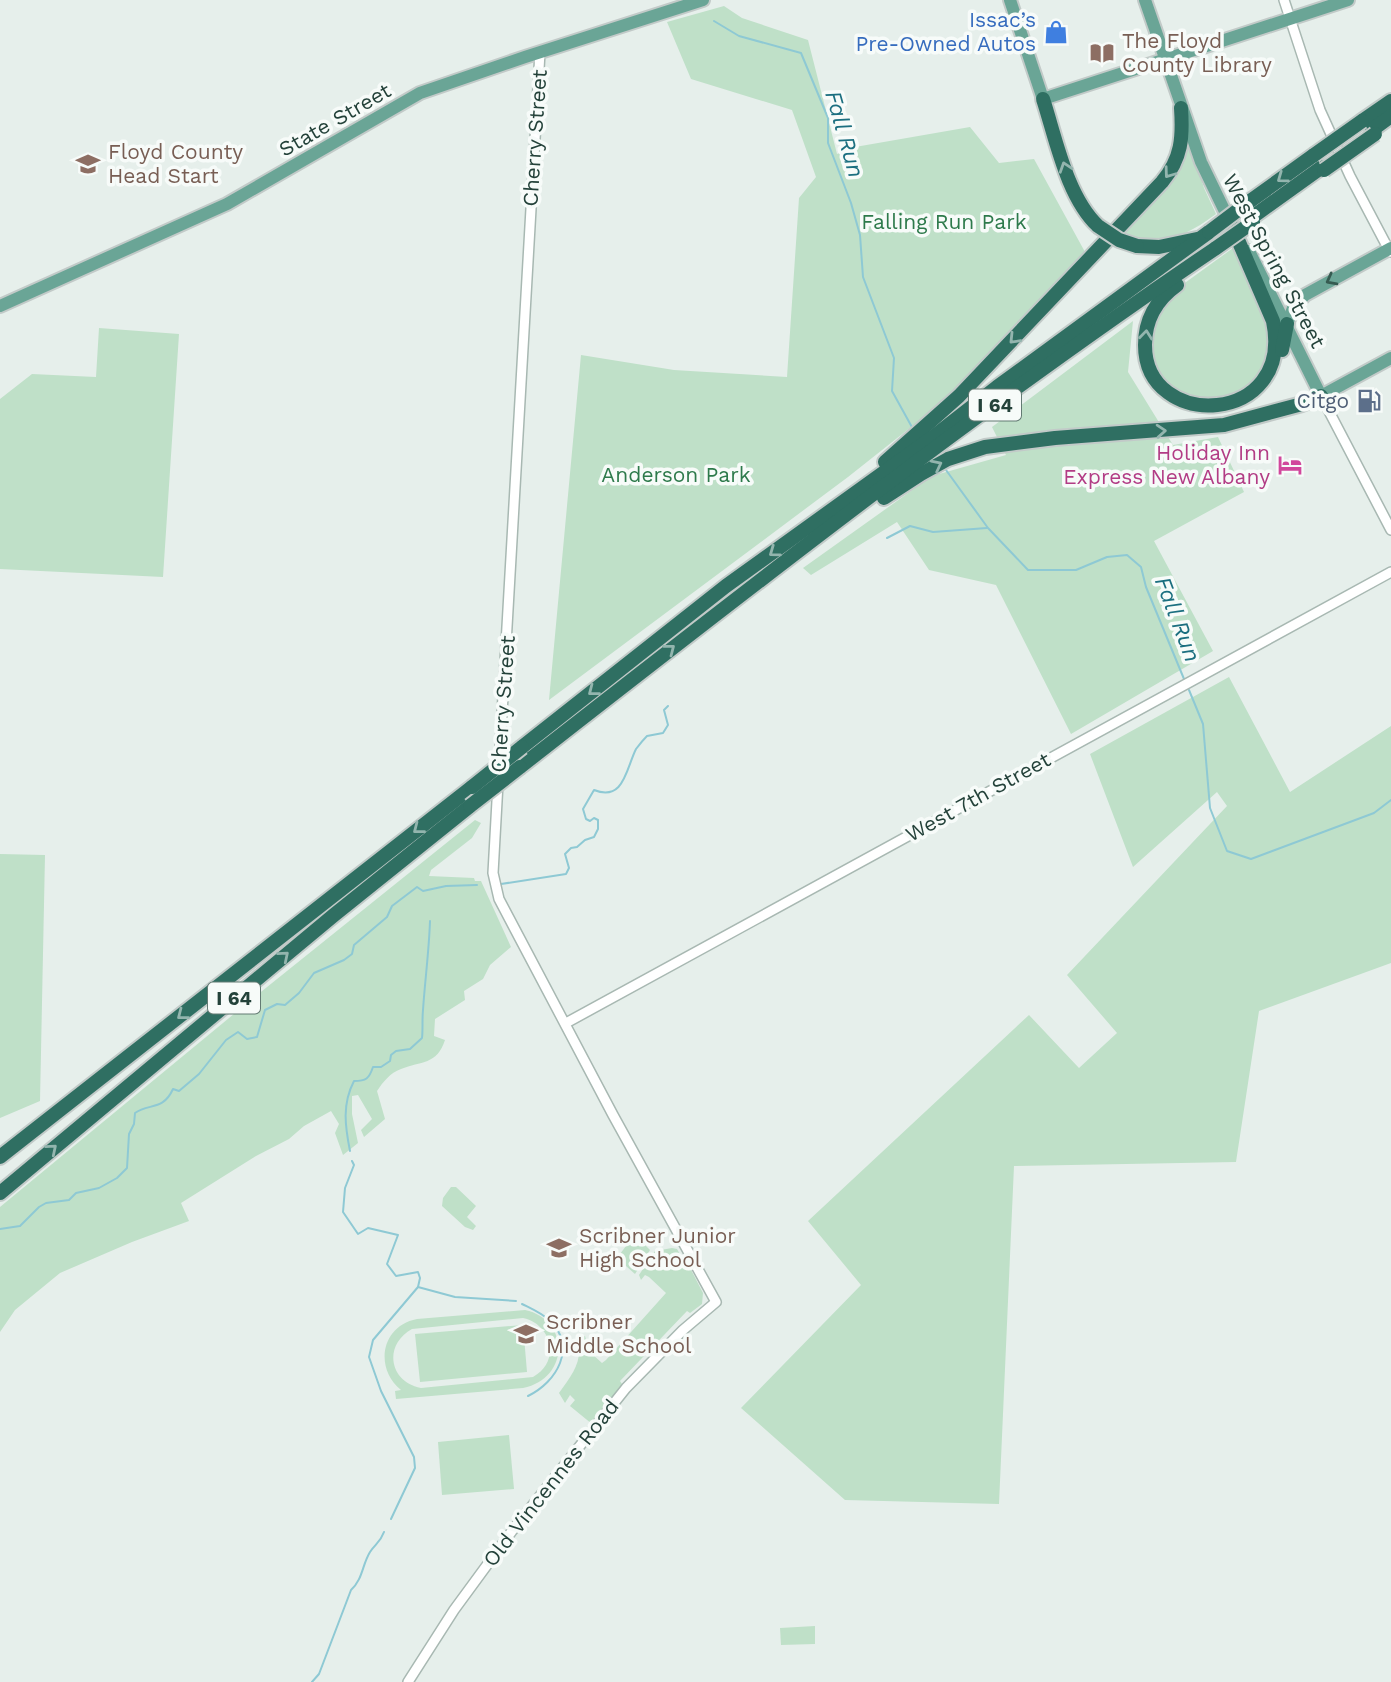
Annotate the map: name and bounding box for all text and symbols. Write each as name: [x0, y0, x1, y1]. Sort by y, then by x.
place label: Issac’s Pre-Owned Autos: [855, 7, 1036, 56]
shop icon: Issac’s Pre-Owned Autos: [1042, 18, 1070, 46]
place label: The Floyd County Library: [1122, 28, 1272, 77]
library icon: The Floyd County Library: [1088, 39, 1116, 67]
street label: Cherry Street: [517, 68, 552, 207]
street label: State Street: [274, 77, 395, 162]
water label: Fall Run: [819, 87, 870, 181]
place label: Floyd County Head Start: [108, 139, 243, 188]
school or university icon: Floyd County Head Start: [74, 150, 102, 178]
one-way arrow: [1059, 161, 1073, 174]
one-way arrow: [1165, 165, 1177, 178]
street label: West Spring Street: [1218, 169, 1331, 352]
one-way arrow: [1277, 169, 1290, 182]
park label: Falling Run Park: [861, 209, 1027, 234]
one-way arrow: [1326, 272, 1339, 285]
one-way arrow: [1139, 330, 1154, 341]
one-way arrow: [1009, 331, 1022, 344]
fuel station icon: Citgo: [1355, 387, 1383, 415]
place label: Citgo: [1296, 388, 1349, 413]
road number: I 64: [969, 390, 1021, 420]
one-way arrow: [1155, 423, 1166, 438]
place label: Holiday Inn Express New Albany: [1063, 440, 1270, 489]
hotel icon: Holiday Inn Express New Albany: [1276, 451, 1304, 479]
one-way arrow: [930, 460, 943, 473]
park label: Anderson Park: [601, 462, 751, 487]
one-way arrow: [769, 544, 782, 557]
water label: Fall Run: [1149, 573, 1206, 666]
street label: Cherry Street: [485, 634, 520, 773]
one-way arrow: [663, 645, 675, 658]
one-way arrow: [589, 682, 601, 695]
street label: West 7th Street: [901, 746, 1055, 847]
one-way arrow: [413, 820, 426, 833]
one-way arrow: [276, 952, 288, 965]
road number: I 64: [208, 982, 260, 1014]
one-way arrow: [177, 1007, 190, 1019]
one-way arrow: [44, 1145, 57, 1157]
place label: Scribner Junior High School: [579, 1223, 736, 1272]
school or university icon: Scribner Junior High School: [545, 1234, 573, 1262]
place label: Scribner Middle School: [546, 1309, 692, 1358]
school or university icon: Scribner Middle School: [512, 1320, 540, 1348]
street label: Old Vincennes Road: [478, 1394, 624, 1571]

